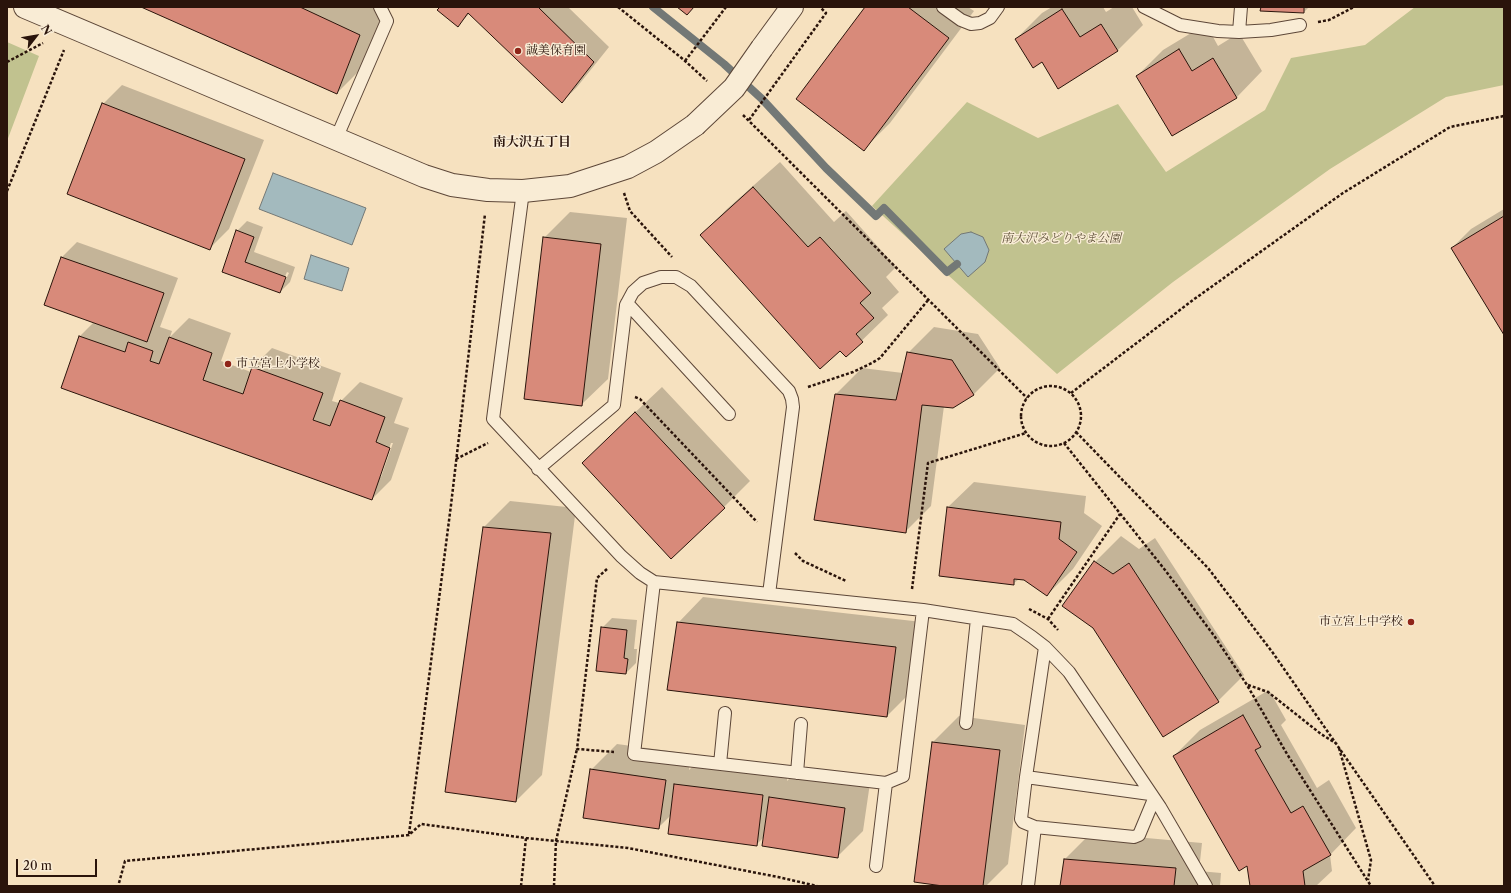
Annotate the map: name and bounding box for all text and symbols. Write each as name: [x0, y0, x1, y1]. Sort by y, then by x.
north arrow: [16, 16, 56, 56]
text: N: [38, 22, 55, 38]
place label: 誠美保育園: [526, 44, 586, 58]
marker: 誠美保育園: [513, 46, 523, 56]
district label: 南大沢五丁目: [493, 134, 571, 150]
park label: 南大沢みどりやま公園: [1001, 232, 1121, 246]
place label: 市立宮上小学校: [236, 357, 320, 371]
marker: 市立宮上小学校: [223, 359, 233, 369]
place label: 市立宮上中学校: [1319, 615, 1403, 629]
marker: 市立宮上中学校: [1406, 617, 1416, 627]
scale bar: [18, 851, 99, 877]
text: 20 m: [23, 858, 52, 873]

